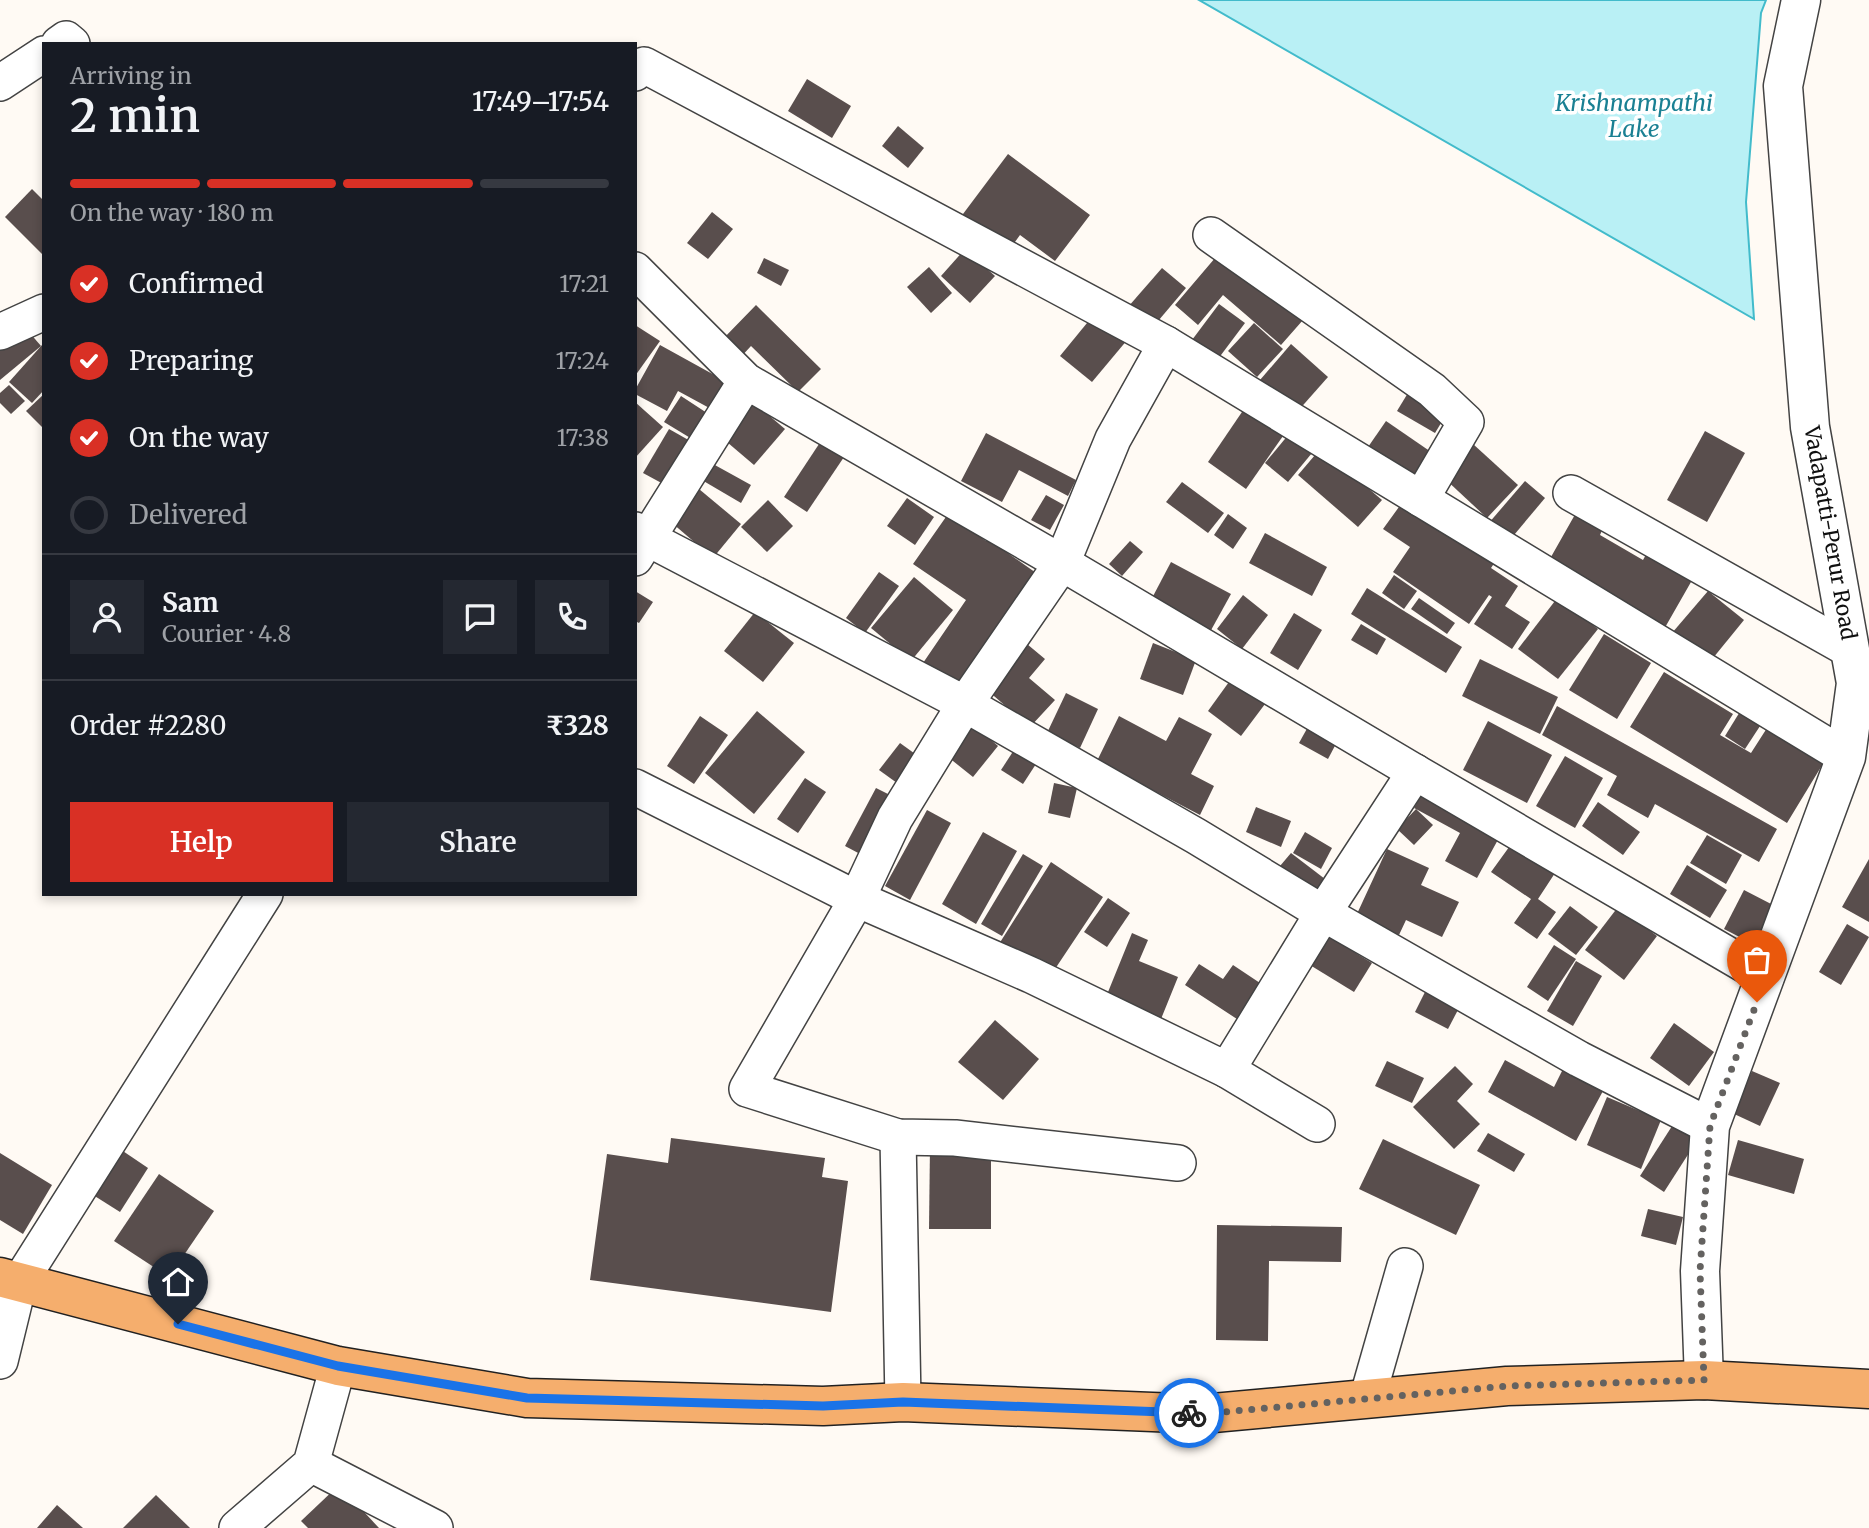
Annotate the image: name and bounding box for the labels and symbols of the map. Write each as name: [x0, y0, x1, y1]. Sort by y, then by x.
water label: Krishnampathi Lake: [1554, 88, 1713, 143]
street label: Vadapatti-Perur Road: [1798, 423, 1863, 642]
pin: [1727, 930, 1787, 1002]
pin: [148, 1252, 208, 1324]
courier: [1154, 1378, 1224, 1448]

